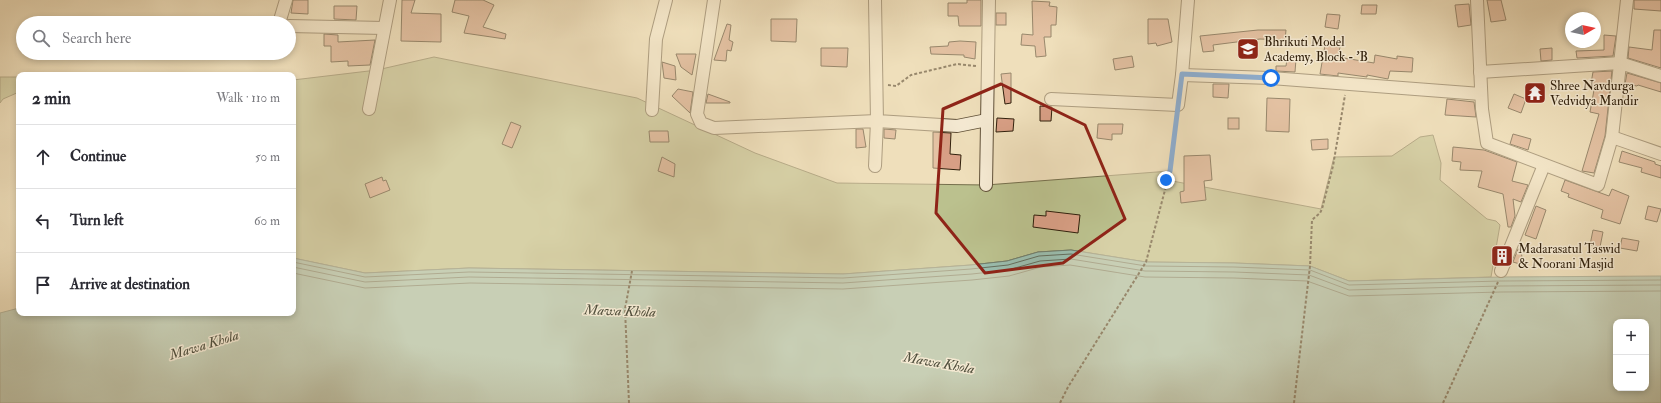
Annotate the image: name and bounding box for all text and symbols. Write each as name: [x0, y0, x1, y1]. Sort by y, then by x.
north arrow: [1565, 12, 1601, 48]
search box: [16, 16, 296, 60]
icon: search: [30, 27, 52, 49]
text: Search here: [62, 29, 131, 48]
place label: Bhrikuti Model Academy, Block - 'B: [1263, 34, 1368, 66]
school or university icon: Bhrikuti Model Academy, Block - 'B: [1235, 36, 1261, 62]
route start: [1262, 69, 1280, 87]
place label: Shree Navdurga Vedvidya Mandir: [1550, 78, 1638, 110]
temple icon: Shree Navdurga Vedvidya Mandir: [1522, 80, 1548, 106]
text: 2 min: [32, 88, 71, 109]
text: Walk · 110 m: [216, 90, 280, 106]
icon: ahead: [32, 146, 54, 168]
text: Continue: [70, 147, 126, 166]
text: 50 m: [255, 149, 280, 165]
route end: [1157, 171, 1175, 189]
icon: left: [32, 210, 54, 232]
text: Turn left: [70, 211, 124, 230]
text: 60 m: [254, 213, 280, 229]
place label: Madarasatul Taswid & Noorani Masjid: [1518, 241, 1621, 272]
building icon: Madarasatul Taswid & Noorani Masjid: [1489, 243, 1515, 269]
icon: arrive: [32, 274, 54, 296]
text: Arrive at destination: [70, 275, 190, 294]
water label: Mawa Khola: [583, 301, 657, 321]
map controls: [1613, 319, 1649, 391]
button: +: [1613, 319, 1649, 355]
water label: Mawa Khola: [166, 326, 241, 364]
water label: Mawa Khola: [901, 348, 976, 378]
button: −: [1613, 355, 1649, 391]

